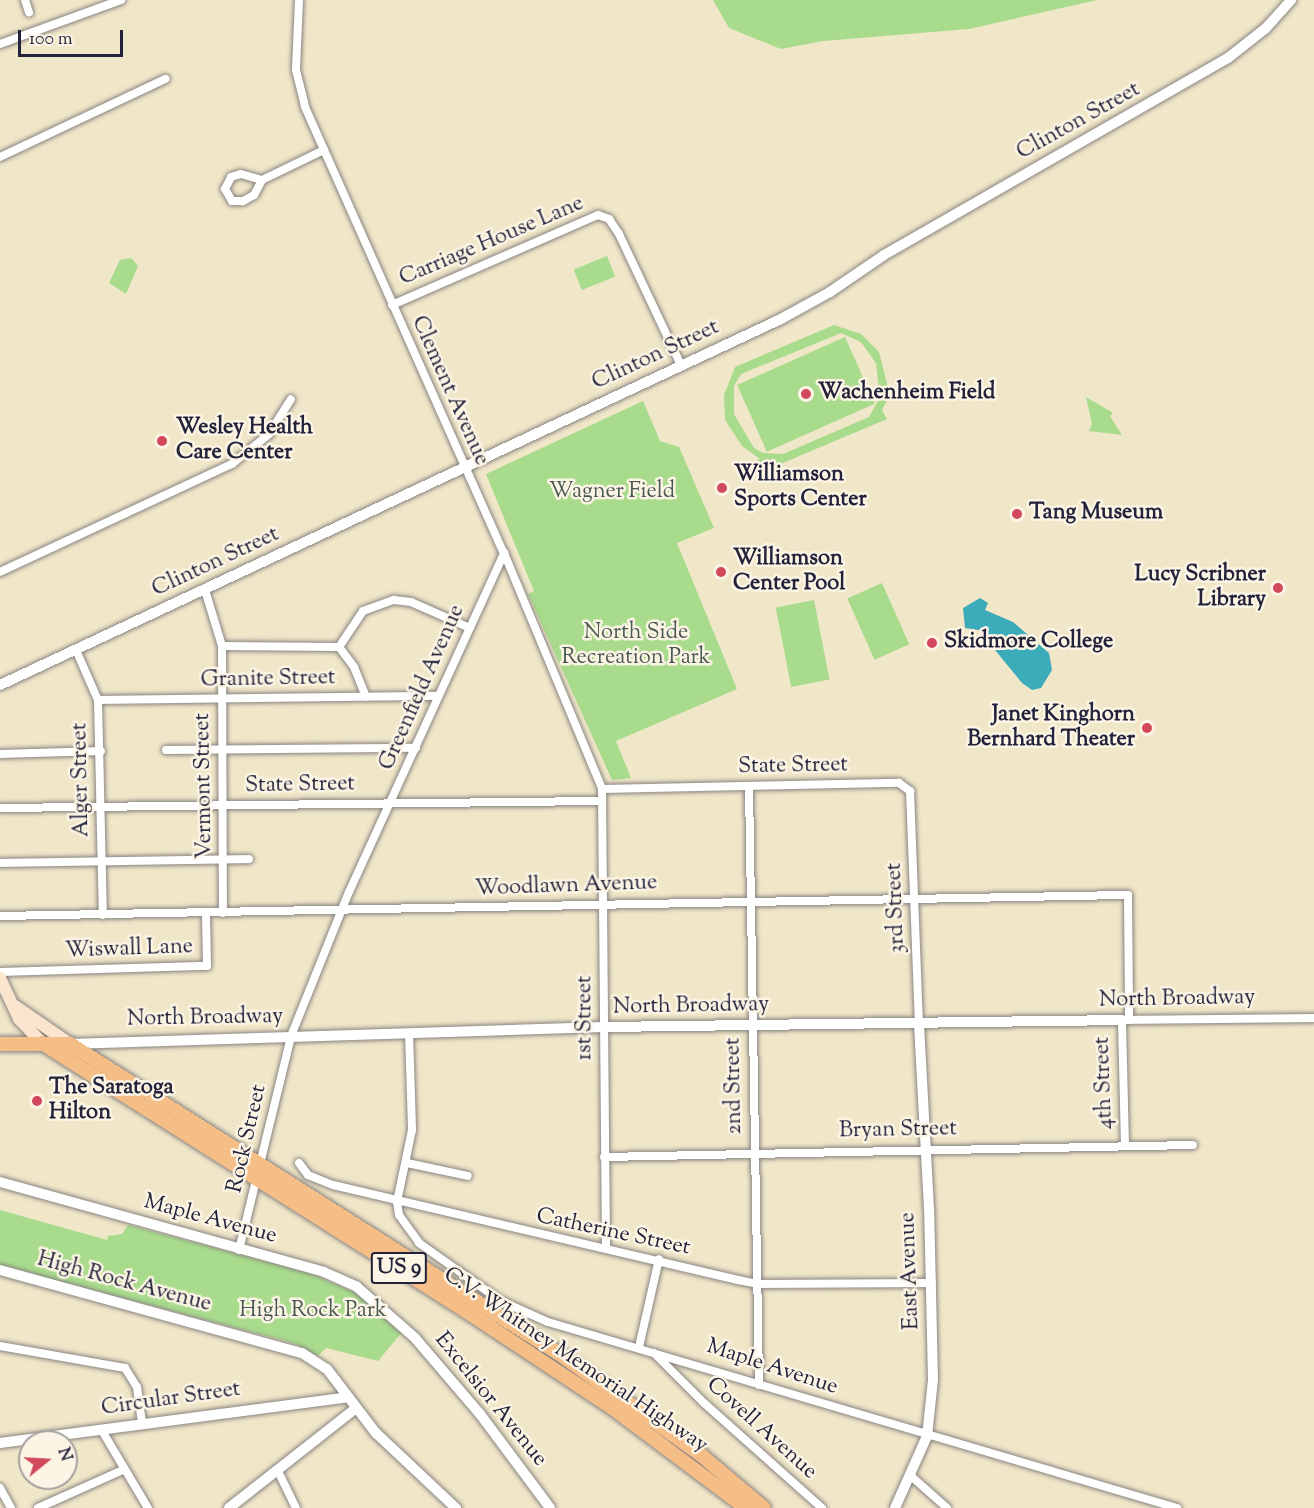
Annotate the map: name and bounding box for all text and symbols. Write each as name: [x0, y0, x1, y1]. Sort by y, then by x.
scale bar: [21, 18, 126, 56]
text: 100 m: [29, 27, 73, 53]
street label: Clinton Street: [1013, 77, 1145, 167]
street label: Carriage House Lane: [396, 191, 588, 293]
street label: Clement Avenue: [404, 312, 494, 470]
street label: Clinton Street: [588, 315, 724, 397]
place label: Wachenheim Field: [818, 381, 995, 407]
marker: Wachenheim Field: [799, 387, 813, 401]
place label: Wesley Health Care Center: [176, 415, 313, 466]
marker: Wesley Health Care Center: [153, 432, 171, 450]
place label: Williamson Sports Center: [734, 462, 867, 514]
park label: Wagner Field: [549, 480, 675, 506]
marker: Williamson Sports Center: [715, 481, 729, 495]
place label: Tang Museum: [1029, 501, 1163, 527]
marker: Tang Museum: [1010, 507, 1024, 521]
street label: Clinton Street: [148, 522, 284, 604]
place label: Williamson Center Pool: [733, 546, 845, 598]
place label: Lucy Scribner Library: [1134, 562, 1266, 614]
marker: Williamson Center Pool: [714, 565, 728, 579]
marker: Lucy Scribner Library: [1271, 581, 1285, 595]
street label: Greenfield Avenue: [375, 601, 471, 775]
park label: North Side Recreation Park: [561, 620, 711, 672]
place label: Skidmore College: [944, 630, 1113, 656]
marker: Skidmore College: [925, 636, 939, 650]
street label: Granite Street: [200, 666, 336, 694]
place label: Janet Kinghorn Bernhard Theater: [967, 702, 1135, 754]
street label: Vermont Street: [191, 713, 219, 859]
marker: Janet Kinghorn Bernhard Theater: [1140, 721, 1154, 735]
street label: Alger Street: [68, 723, 96, 837]
street label: State Street: [738, 753, 848, 781]
street label: State Street: [245, 772, 355, 800]
street label: 3rd Street: [882, 862, 912, 954]
street label: Woodlawn Avenue: [474, 871, 658, 903]
street label: Wiswall Lane: [65, 935, 193, 965]
street label: 1st Street: [573, 975, 599, 1061]
street label: North Broadway: [1099, 985, 1255, 1015]
street label: North Broadway: [613, 992, 769, 1022]
street label: North Broadway: [127, 1004, 283, 1034]
street label: 4th Street: [1090, 1036, 1120, 1130]
street label: 2nd Street: [721, 1037, 749, 1135]
place label: The Saratoga Hilton: [49, 1075, 174, 1126]
street label: Rock Street: [223, 1082, 273, 1196]
marker: The Saratoga Hilton: [30, 1094, 44, 1108]
street label: Bryan Street: [839, 1117, 957, 1145]
street label: Maple Avenue: [141, 1190, 279, 1250]
street label: Catherine Street: [534, 1204, 692, 1262]
street label: East Avenue: [896, 1212, 926, 1330]
street label: High Rock Avenue: [34, 1247, 214, 1319]
road number: US 9: [370, 1250, 428, 1286]
street label: C.V. Whitney Memorial Highway: [438, 1262, 712, 1460]
park label: High Rock Park: [239, 1299, 387, 1325]
street label: Excelsior Avenue: [428, 1328, 552, 1472]
street label: Maple Avenue: [703, 1334, 841, 1402]
street label: Covell Avenue: [700, 1372, 822, 1486]
street label: Circular Street: [100, 1377, 242, 1423]
north arrow: [18, 1430, 78, 1490]
text: N: [51, 1445, 77, 1465]

